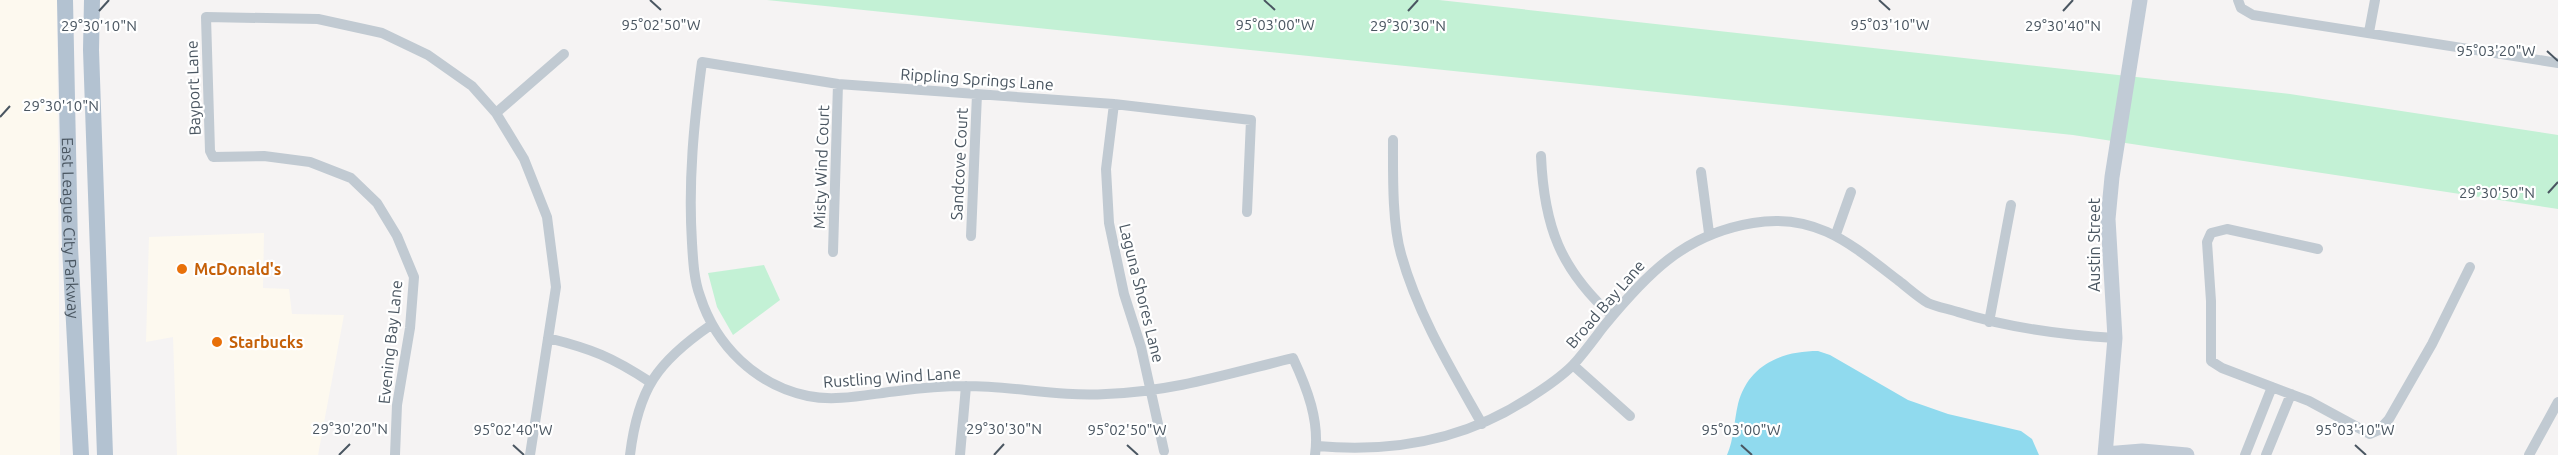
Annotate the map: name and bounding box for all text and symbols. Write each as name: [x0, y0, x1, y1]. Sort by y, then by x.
text: 95°02'50"W: [621, 16, 701, 33]
text: 95°03'00"W: [1235, 16, 1315, 33]
text: 95°03'10"W: [1850, 16, 1930, 33]
text: 29°30'10"N: [61, 17, 137, 34]
text: 29°30'30"N: [1370, 17, 1446, 34]
text: 29°30'40"N: [2025, 17, 2101, 34]
street label: Bayport Lane: [182, 40, 204, 136]
text: 95°03'20"W: [2456, 42, 2536, 59]
street label: Rippling Springs Lane: [900, 65, 1054, 93]
text: 29°30'10"N: [23, 97, 99, 114]
street label: Misty Wind Court: [810, 104, 832, 229]
street label: Sandcove Court: [947, 107, 971, 221]
street label: East League City Parkway: [59, 137, 83, 320]
text: 29°30'50"N: [2459, 184, 2535, 201]
street label: Austin Street: [2085, 197, 2103, 292]
street label: Laguna Shores Lane: [1116, 222, 1168, 364]
street label: Broad Bay Lane: [1562, 256, 1648, 352]
place label: McDonald's: [194, 260, 281, 278]
marker: McDonald's: [175, 262, 189, 276]
street label: Evening Bay Lane: [375, 279, 405, 405]
place label: Starbucks: [229, 333, 303, 351]
marker: Starbucks: [210, 335, 224, 349]
street label: Rustling Wind Lane: [823, 363, 961, 391]
text: 29°30'20"N: [312, 420, 388, 437]
text: 29°30'30"N: [966, 420, 1042, 437]
text: 95°02'40"W: [473, 421, 553, 438]
text: 95°02'50"W: [1087, 421, 1167, 438]
text: 95°03'00"W: [1701, 421, 1781, 438]
text: 95°03'10"W: [2315, 421, 2395, 438]

